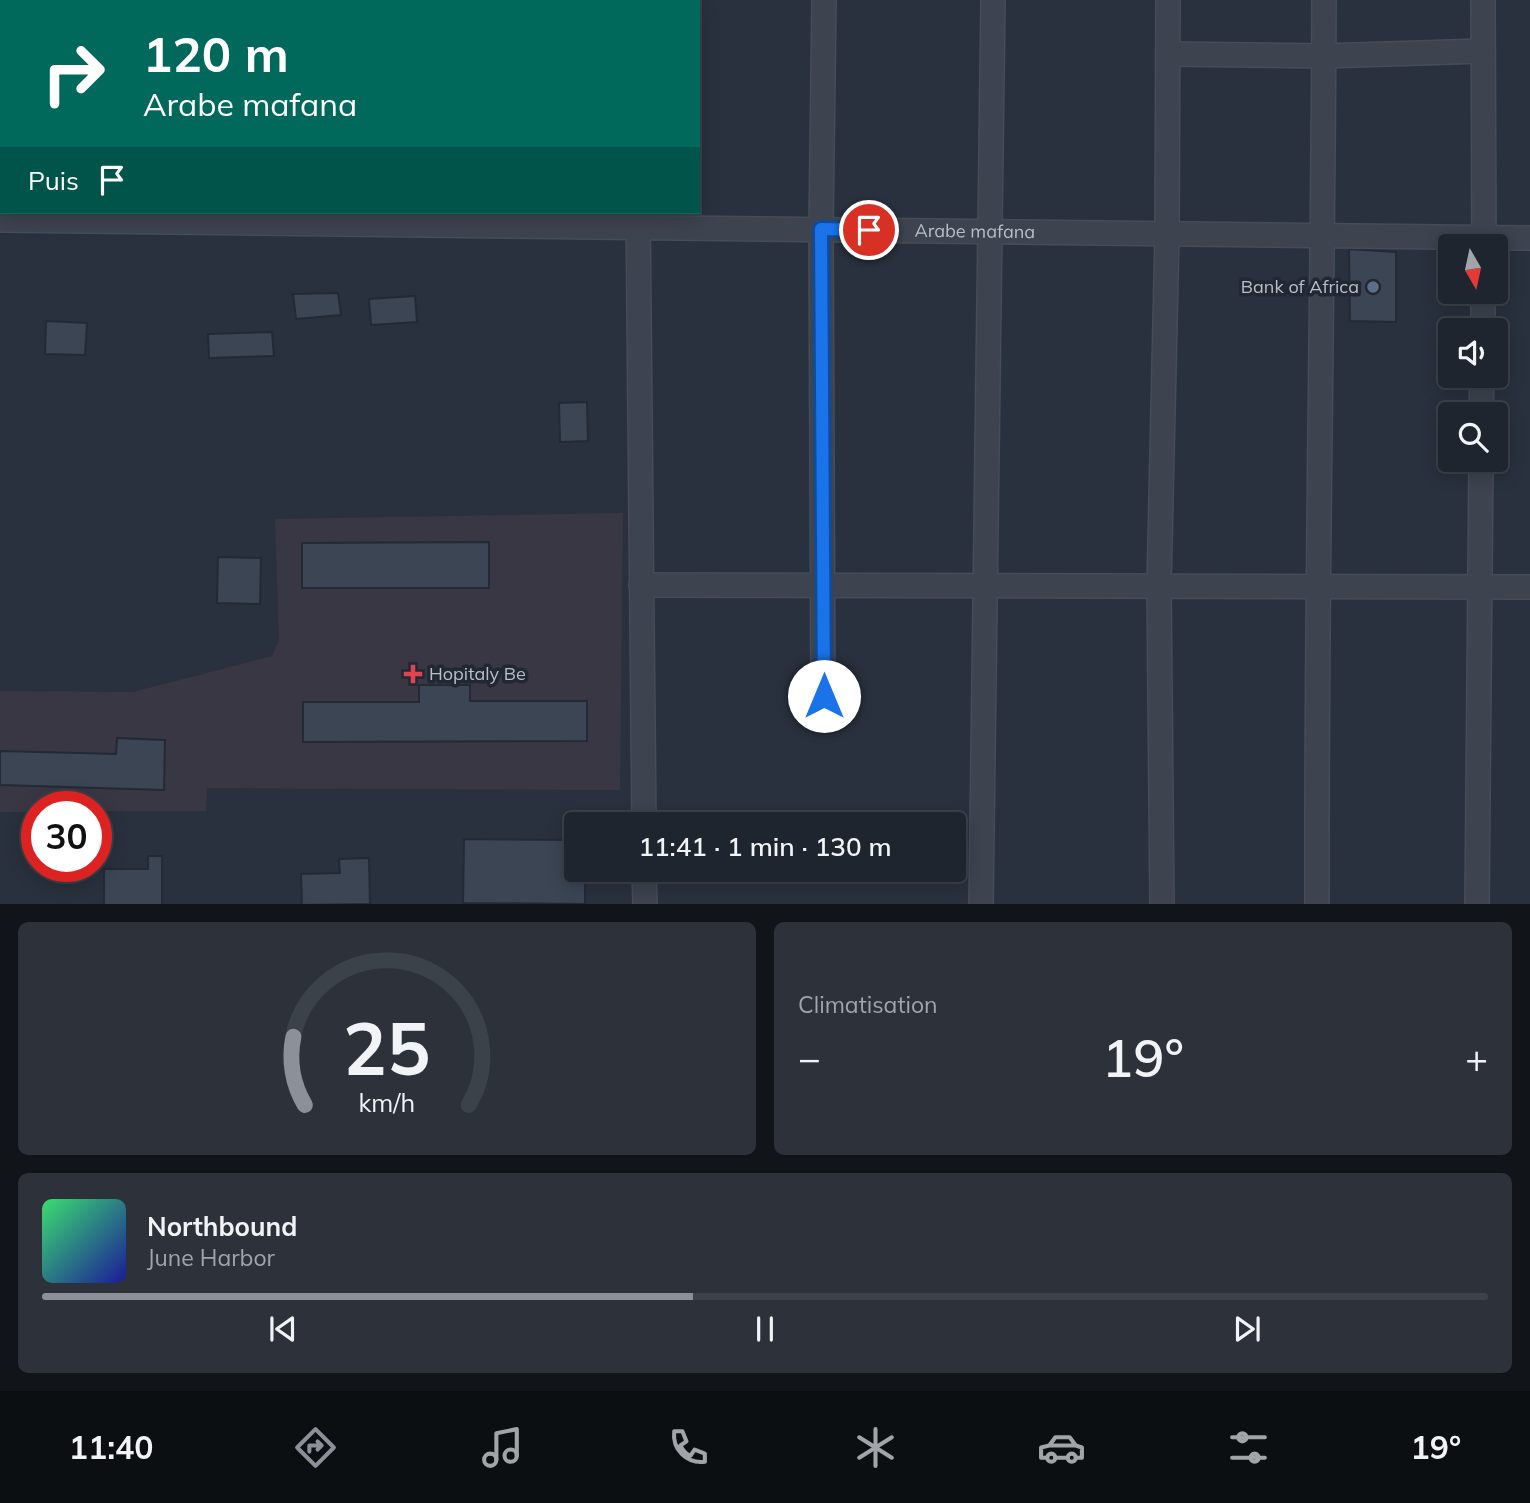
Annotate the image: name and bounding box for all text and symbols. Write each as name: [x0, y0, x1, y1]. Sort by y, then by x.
text: 120 m: [143, 23, 289, 84]
icon: right: [28, 28, 119, 119]
text: Arabe mafana: [143, 84, 357, 124]
icon: arrive: [93, 161, 131, 199]
text: Puis: [28, 164, 79, 197]
pin: [839, 200, 899, 260]
icon: arrive: [850, 211, 888, 249]
street label: Arabe mafana: [914, 219, 1035, 243]
north arrow: [1438, 234, 1508, 304]
map controls: [1438, 234, 1508, 472]
place label: Bank of Africa: [1241, 275, 1359, 298]
marker: Bank of Africa: [1365, 279, 1381, 295]
button: sound: [1438, 318, 1508, 388]
button: search: [1438, 402, 1508, 472]
position arrow: [787, 659, 861, 733]
place label: Hopitaly Be: [429, 662, 526, 685]
marker: Hopitaly Be: [403, 664, 423, 684]
speed limit sign: 30: [21, 791, 112, 882]
text: 11:41 · 1 min · 130 m: [638, 830, 892, 863]
text: Climatisation: [798, 990, 938, 1019]
text: 25: [343, 1002, 431, 1093]
text: 19°: [1102, 1025, 1184, 1090]
text: −: [798, 1034, 821, 1082]
text: +: [1465, 1034, 1488, 1082]
text: km/h: [359, 1086, 415, 1117]
text: Northbound: [147, 1210, 297, 1243]
text: June Harbor: [147, 1243, 275, 1272]
icon: previous: [264, 1310, 302, 1348]
icon: pause: [746, 1310, 784, 1348]
icon: next: [1228, 1310, 1266, 1348]
icon: directions: [291, 1423, 340, 1472]
icon: music: [478, 1423, 527, 1472]
icon: phone: [664, 1423, 713, 1472]
icon: climate: [851, 1423, 900, 1472]
icon: car: [1037, 1423, 1086, 1472]
icon: filters: [1224, 1423, 1273, 1472]
text: 11:40: [69, 1427, 154, 1467]
text: 19°: [1411, 1427, 1461, 1467]

